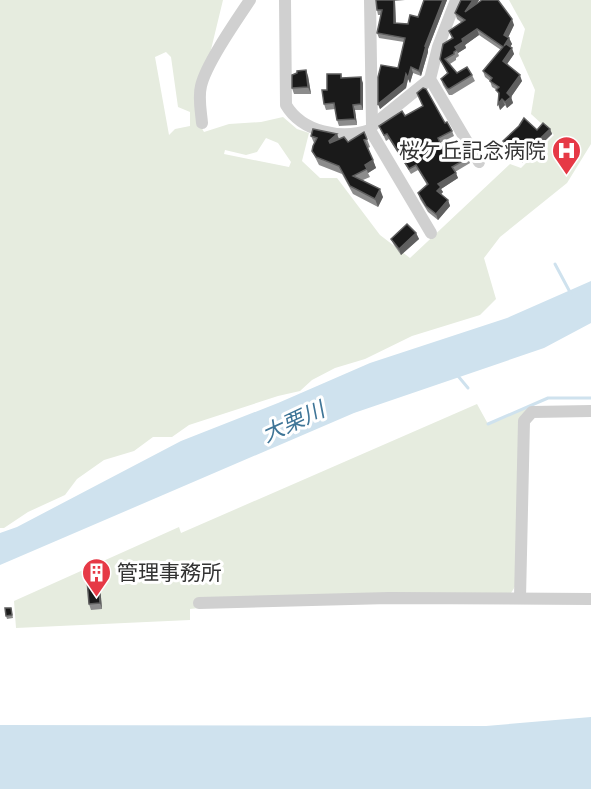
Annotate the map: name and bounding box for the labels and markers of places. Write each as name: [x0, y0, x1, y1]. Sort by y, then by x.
hospital icon: 桜ケ丘記念病院: [551, 134, 583, 176]
place label: 桜ケ丘記念病院: [399, 138, 546, 163]
building icon: 管理事務所: [80, 556, 112, 598]
place label: 管理事務所: [117, 560, 222, 585]

